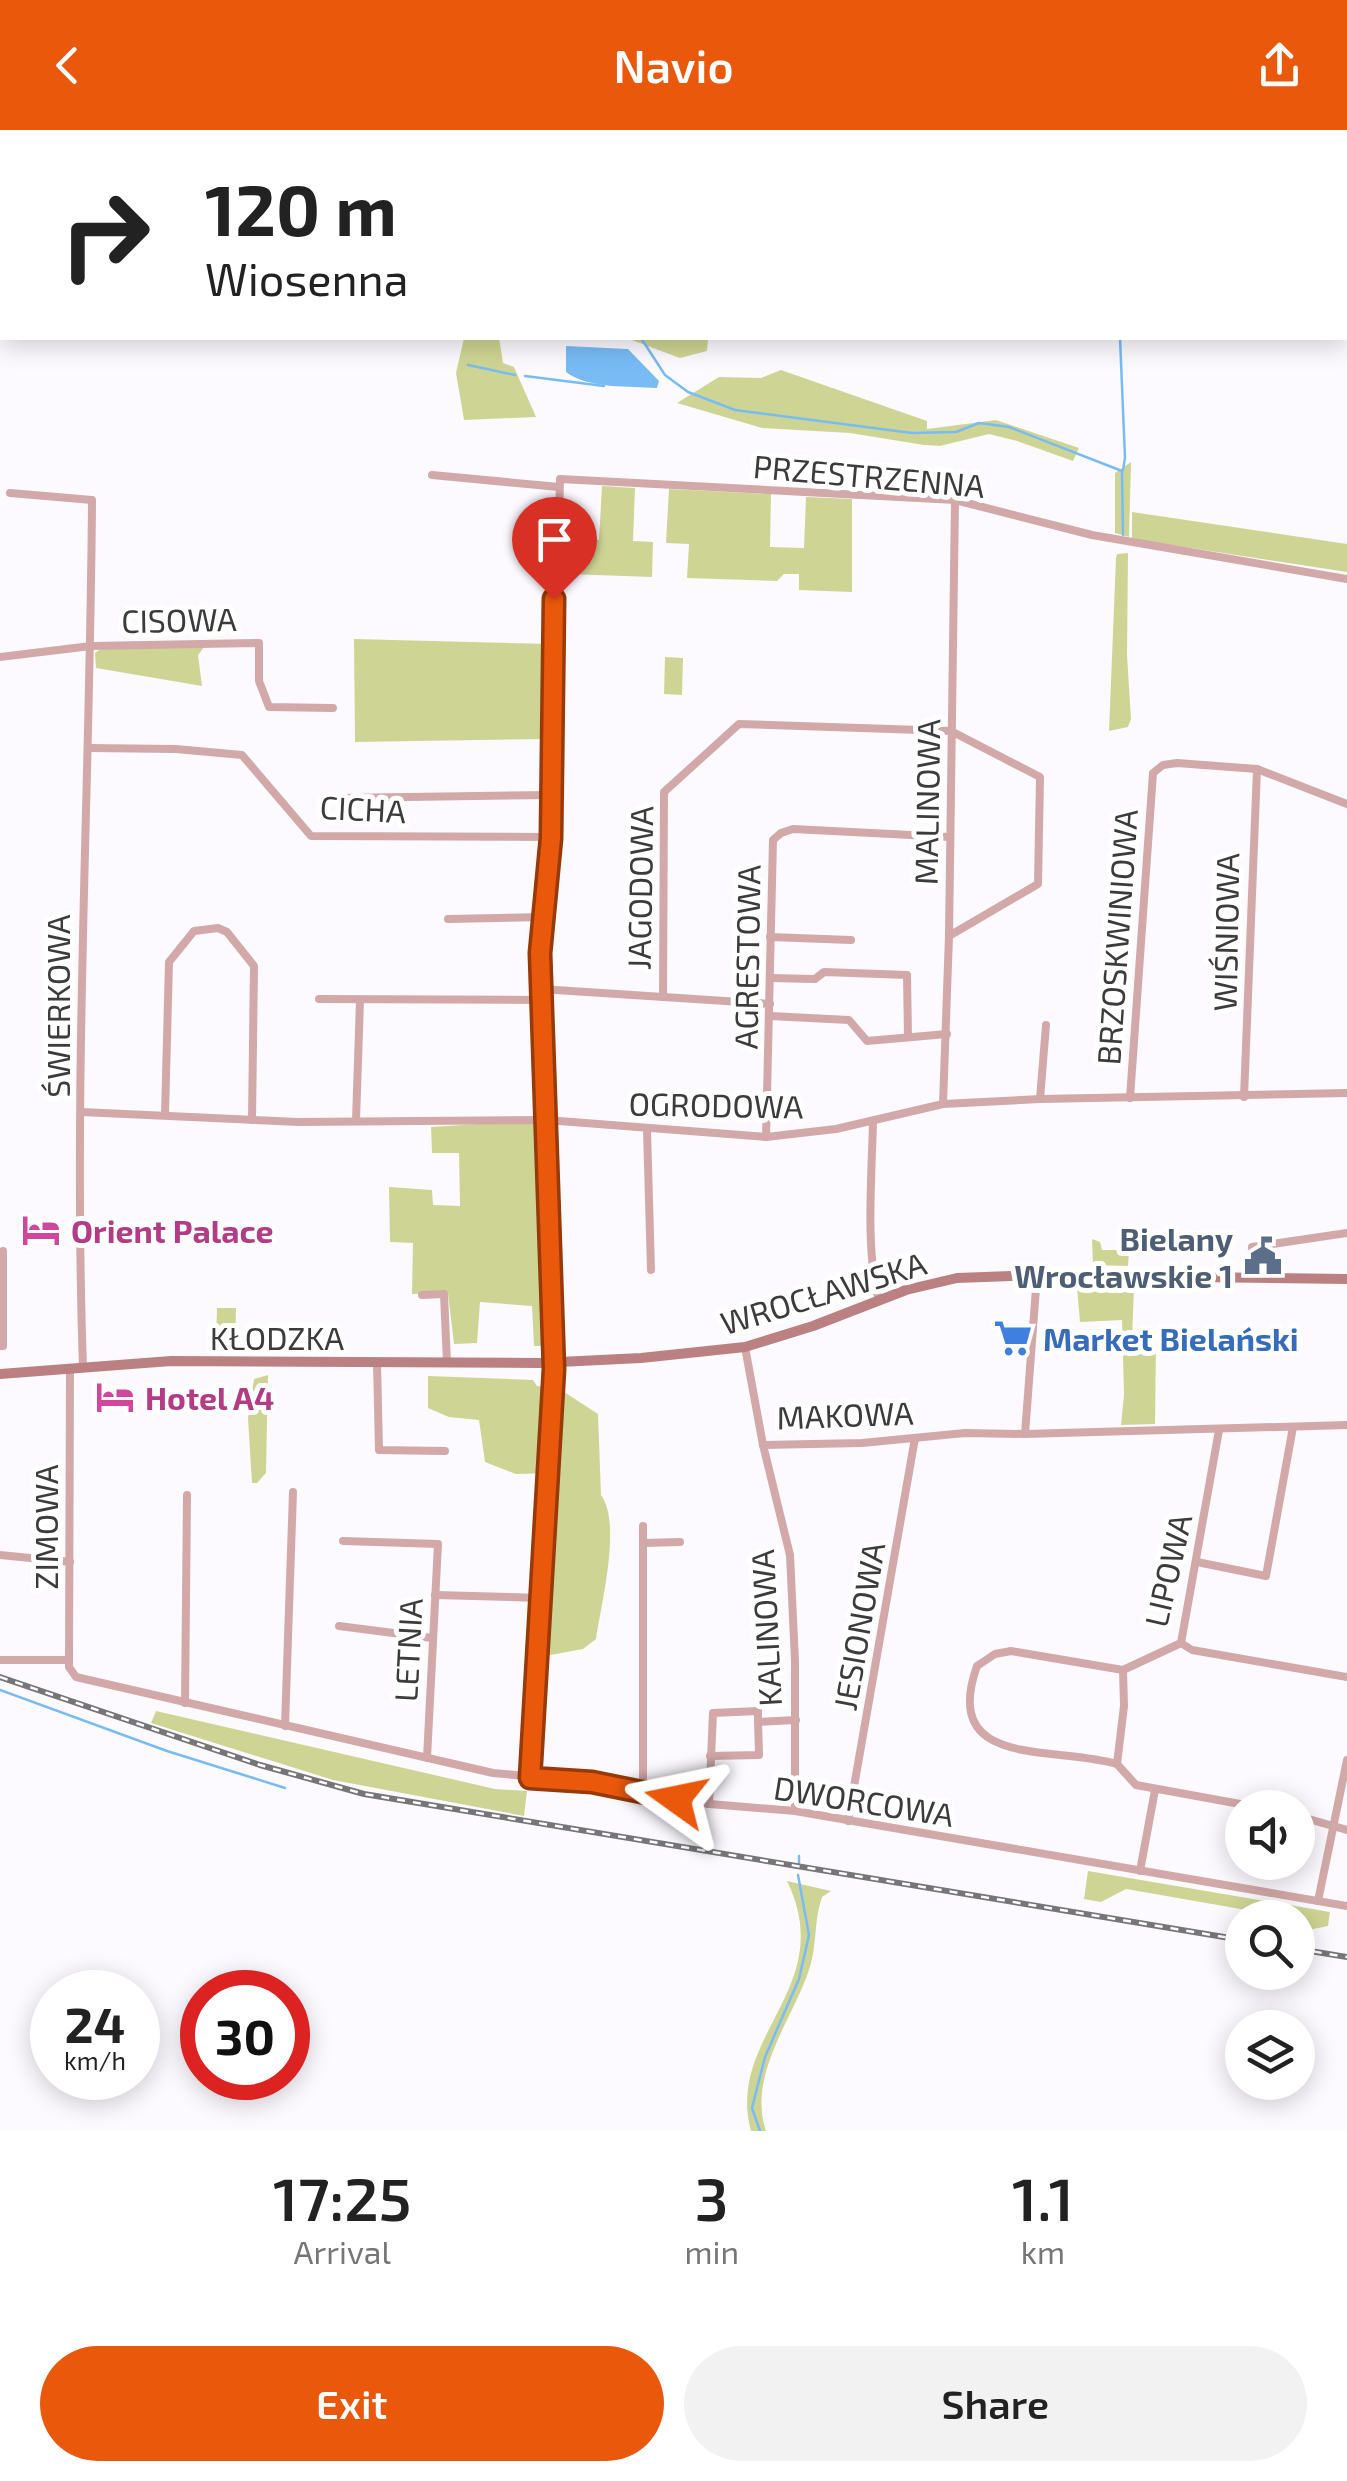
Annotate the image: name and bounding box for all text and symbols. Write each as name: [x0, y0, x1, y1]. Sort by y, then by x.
icon: back: [40, 38, 95, 93]
text: Navio: [613, 38, 734, 92]
icon: share: [1252, 38, 1307, 93]
text: 120 m: [205, 166, 397, 250]
icon: right: [40, 170, 170, 300]
text: Wiosenna: [205, 251, 408, 305]
street label: PRZESTRZENNA: [752, 446, 986, 504]
pin: [512, 497, 597, 600]
icon: arrive: [527, 512, 582, 567]
street label: CISOWA: [121, 599, 237, 639]
street label: MALINOWA: [906, 718, 946, 885]
street label: CICHA: [319, 787, 407, 829]
street label: JAGODOWA: [619, 805, 659, 970]
street label: BRZOSKWINIOWA: [1088, 808, 1144, 1066]
street label: WIŚNIOWA: [1205, 852, 1245, 1012]
street label: AGRESTOWA: [725, 864, 767, 1050]
street label: ŚWIERKOWA: [38, 914, 76, 1098]
street label: OGRODOWA: [628, 1083, 804, 1125]
hotel icon: Orient Palace: [20, 1209, 62, 1251]
place label: Orient Palace: [71, 1211, 274, 1249]
place label: Bielany Wrocławskie 1: [1014, 1219, 1233, 1294]
public building icon: Bielany Wrocławskie 1: [1242, 1235, 1284, 1277]
street label: WROCŁAWSKA: [716, 1243, 930, 1341]
supermarket icon: Market Bielański: [992, 1317, 1034, 1359]
street label: KŁODZKA: [210, 1318, 344, 1356]
place label: Market Bielański: [1043, 1319, 1299, 1357]
hotel icon: Hotel A4: [94, 1376, 136, 1418]
place label: Hotel A4: [145, 1378, 274, 1416]
street label: MAKOWA: [776, 1393, 914, 1435]
street label: ZIMOWA: [26, 1464, 64, 1590]
street label: LIPOWA: [1136, 1510, 1198, 1630]
street label: JESIONOWA: [825, 1539, 891, 1713]
street label: KALINOWA: [742, 1548, 788, 1707]
street label: LETNIA: [385, 1597, 429, 1703]
position arrow: [624, 1747, 728, 1851]
street label: DWORCOWA: [771, 1767, 957, 1833]
map controls: [1225, 1790, 1315, 2100]
button: sound: [1225, 1790, 1315, 1880]
button: search: [1225, 1900, 1315, 1990]
speed limit sign: 30: [180, 1970, 310, 2100]
text: 24: [65, 1993, 125, 2053]
button: layers: [1225, 2010, 1315, 2100]
text: km/h: [64, 2045, 126, 2075]
text: 17:25: [273, 2161, 411, 2233]
text: 3: [695, 2161, 729, 2233]
text: 1.1: [1012, 2161, 1074, 2233]
text: Arrival: [294, 2232, 391, 2270]
text: min: [684, 2232, 739, 2270]
text: km: [1021, 2232, 1065, 2270]
button: Exit: [40, 2346, 664, 2461]
button: Share: [684, 2346, 1307, 2461]

